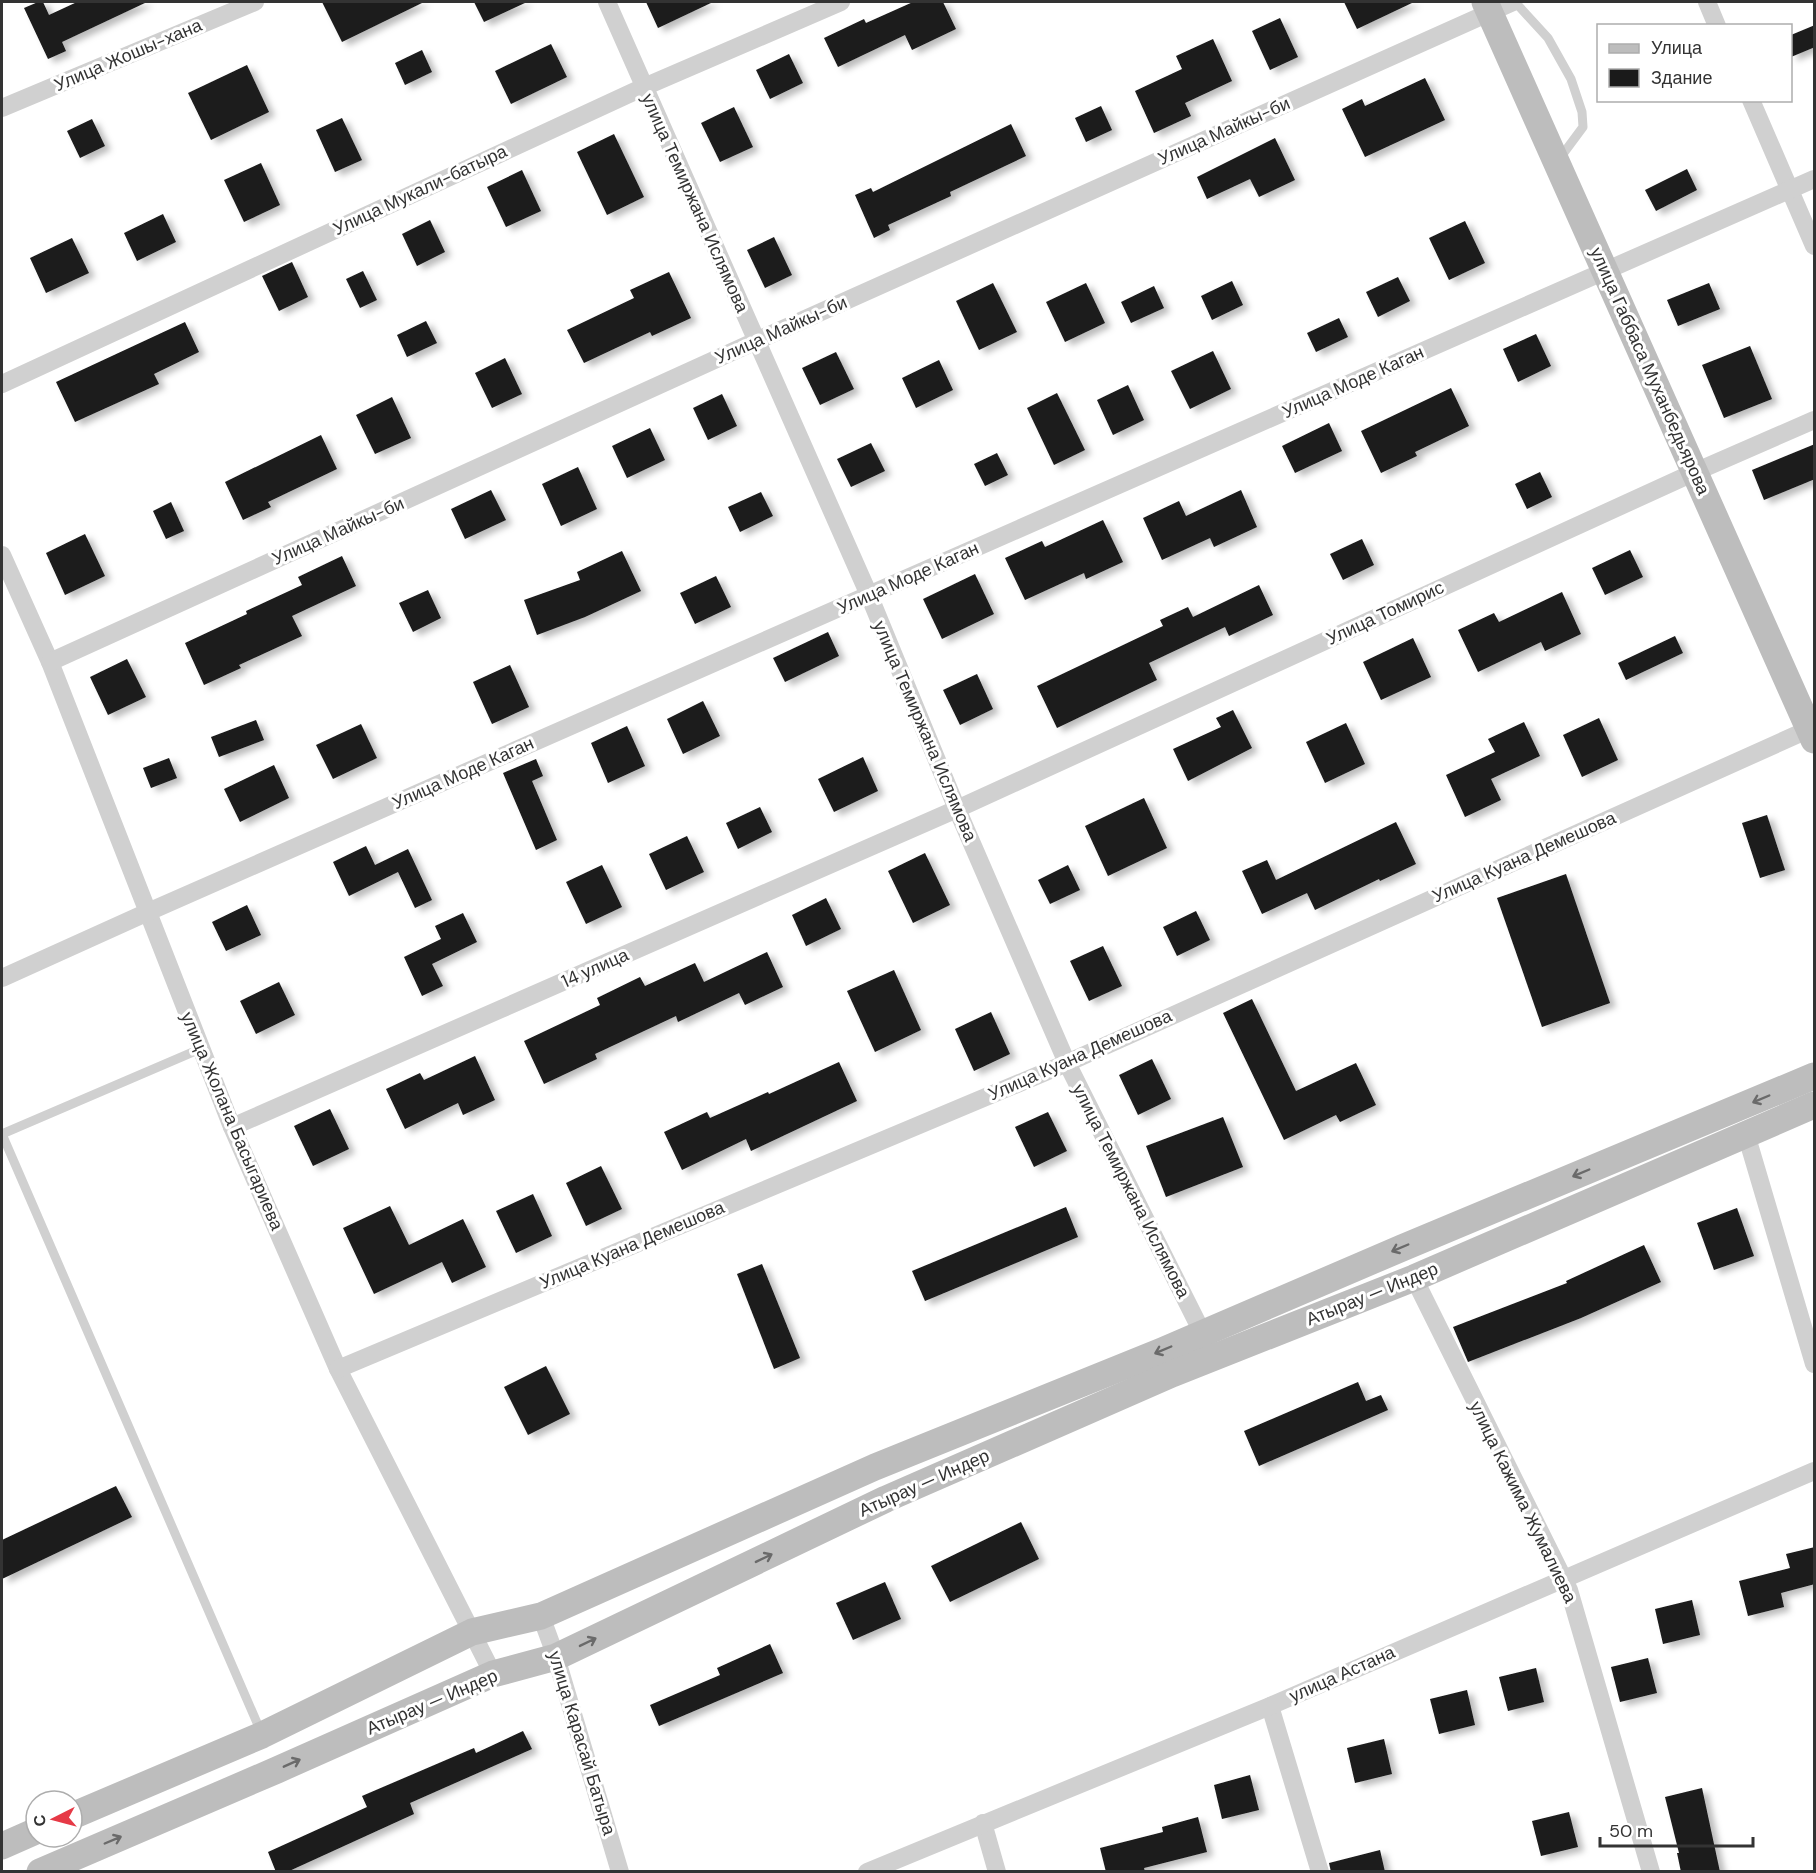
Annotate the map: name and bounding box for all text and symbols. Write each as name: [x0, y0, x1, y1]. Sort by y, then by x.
street label: Улица Жошы-хана: [50, 13, 206, 97]
legend: [1597, 24, 1792, 102]
text: Улица: [1651, 36, 1703, 60]
text: Здание: [1651, 66, 1712, 90]
street label: улица Темиржана Ислямова: [636, 90, 755, 317]
street label: Улица Майкы-би: [1154, 91, 1294, 171]
street label: Улица Мукали-батыра: [329, 139, 512, 241]
street label: улица Габбаса Муханбедьярова: [1584, 243, 1716, 500]
street label: Улица Майкы-би: [711, 290, 851, 370]
street label: Улица Моде Каган: [1278, 340, 1428, 424]
street label: Улица Майкы-би: [268, 491, 408, 571]
street label: Улица Моде Каган: [833, 536, 983, 620]
street label: Улица Томирис: [1322, 575, 1448, 651]
street label: улица Темиржана Ислямова: [868, 617, 983, 846]
street label: Улица Моде Каган: [388, 731, 538, 815]
street label: Улица Куана Демешова: [1429, 805, 1620, 908]
street label: 14 улица: [558, 942, 633, 993]
street label: Улица Куана Демешова: [985, 1003, 1176, 1106]
street label: улица Жолана Басыгариева: [175, 1008, 289, 1235]
street label: улица Темиржана Ислямова: [1066, 1080, 1196, 1303]
one-way arrow: [1752, 1093, 1770, 1105]
one-way arrow: [1572, 1168, 1590, 1180]
street label: Улица Куана Демешова: [536, 1195, 729, 1295]
one-way arrow: [1392, 1243, 1410, 1255]
street label: Атырау — Индер: [1302, 1257, 1442, 1331]
one-way arrow: [1155, 1345, 1173, 1356]
street label: улица Кажима Жумалиева: [1464, 1397, 1583, 1608]
street label: Атырау — Индер: [855, 1444, 993, 1522]
one-way arrow: [755, 1551, 773, 1563]
one-way arrow: [579, 1635, 597, 1647]
street label: улица Астана: [1285, 1640, 1400, 1708]
street label: улица Карасай Батыра: [543, 1648, 622, 1839]
street label: Атырау — Индер: [363, 1664, 501, 1740]
one-way arrow: [282, 1757, 300, 1769]
north arrow: [24, 1789, 84, 1849]
scale bar: [1600, 1810, 1753, 1848]
text: С: [28, 1813, 51, 1827]
text: 50 m: [1609, 1819, 1653, 1843]
one-way arrow: [103, 1834, 121, 1845]

